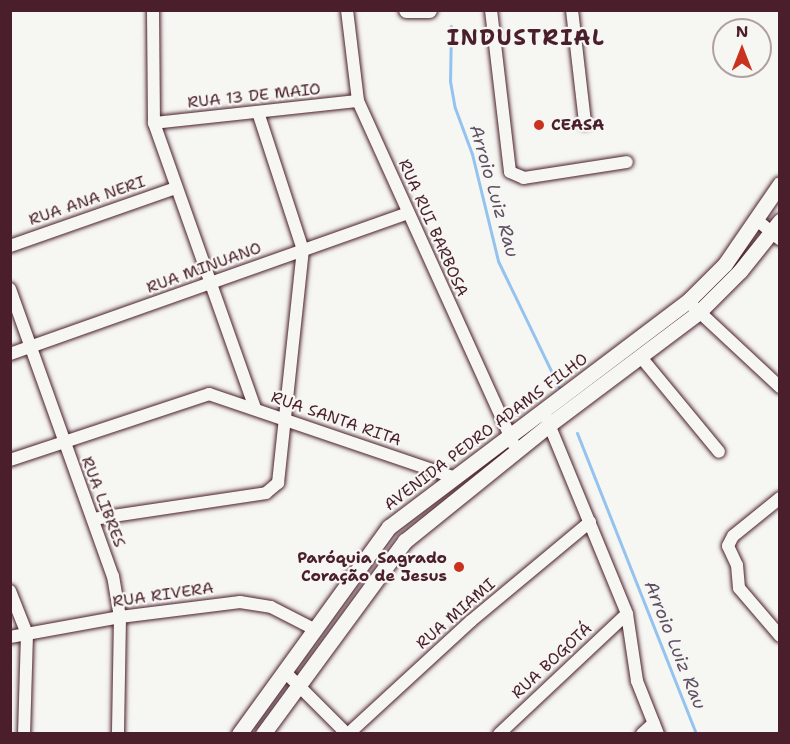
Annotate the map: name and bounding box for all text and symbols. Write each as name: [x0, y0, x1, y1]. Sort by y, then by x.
north arrow: [712, 18, 772, 78]
text: N: [736, 21, 748, 42]
district label: INDUSTRIAL: [447, 25, 605, 51]
street label: RUA 13 DE MAIO: [186, 79, 322, 113]
place label: CEASA: [551, 115, 604, 135]
marker: CEASA: [532, 118, 546, 132]
water label: Arroio Luiz Rau: [465, 122, 523, 260]
street label: RUA RUI BARBOSA: [394, 156, 472, 300]
street label: RUA ANA NERI: [26, 172, 148, 230]
street label: RUA MINUANO: [144, 238, 264, 298]
street label: AVENIDA PEDRO ADAMS FILHO: [381, 349, 591, 515]
street label: RUA SANTA RITA: [268, 388, 404, 450]
street label: RUA LIBRES: [77, 454, 129, 550]
place label: Paróquia Sagrado Coração de Jesus: [297, 548, 447, 586]
marker: Paróquia Sagrado Coração de Jesus: [452, 560, 466, 574]
street label: RUA MIAMI: [413, 575, 499, 653]
street label: RUA RIVERA: [111, 578, 215, 612]
water label: Arroio Luiz Rau: [639, 578, 711, 712]
street label: RUA BOGOTÁ: [508, 619, 596, 703]

